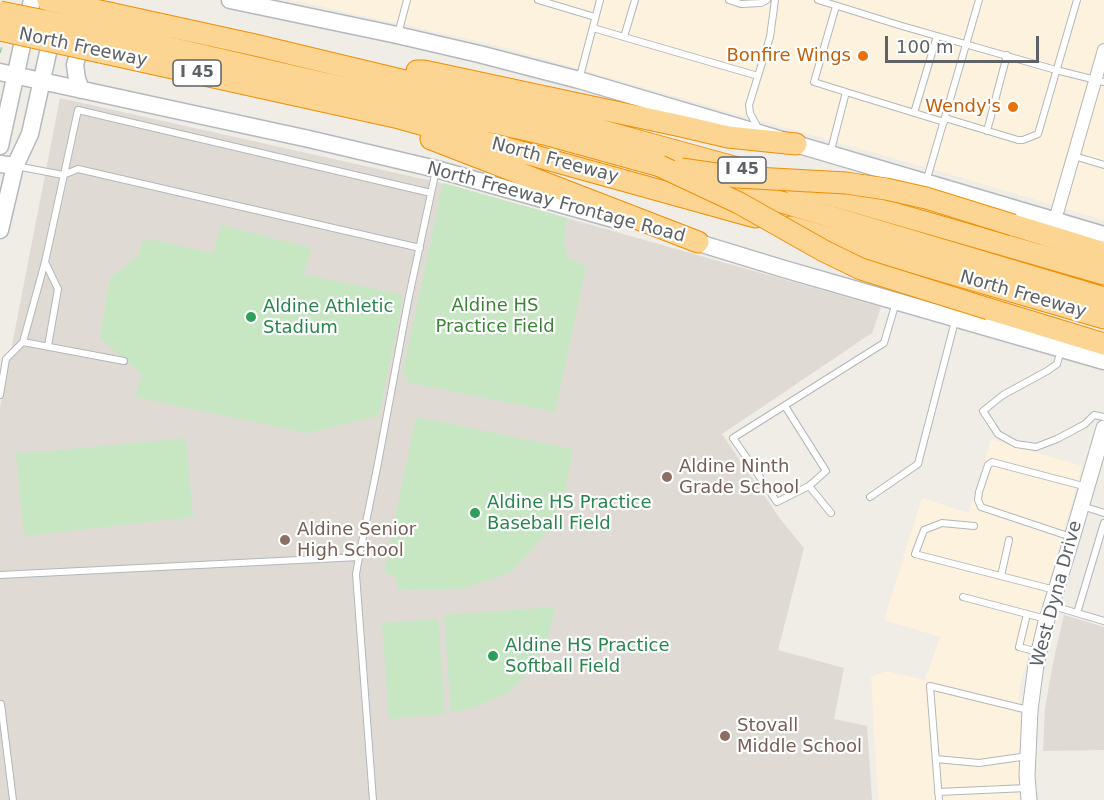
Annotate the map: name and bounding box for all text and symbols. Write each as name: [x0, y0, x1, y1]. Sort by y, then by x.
street label: North Freeway: [17, 24, 149, 72]
scale bar: [888, 24, 1042, 62]
text: 100 m: [896, 36, 954, 57]
place label: Bonfire Wings: [726, 45, 851, 67]
marker: Bonfire Wings: [856, 49, 870, 63]
road number: I 45: [173, 60, 221, 86]
place label: Wendy's: [925, 96, 1001, 118]
marker: Wendy's: [1006, 100, 1020, 114]
street label: North Freeway: [489, 134, 621, 188]
road number: I 45: [718, 157, 766, 183]
street label: North Freeway Frontage Road: [425, 158, 687, 248]
street label: North Freeway: [957, 267, 1089, 323]
park label: Aldine HS Practice Field: [435, 295, 555, 338]
place label: Aldine Athletic Stadium: [263, 296, 393, 338]
marker: Aldine Athletic Stadium: [244, 310, 258, 324]
place label: Aldine Ninth Grade School: [679, 456, 799, 498]
marker: Aldine Ninth Grade School: [660, 470, 674, 484]
place label: Aldine HS Practice Baseball Field: [487, 492, 652, 534]
marker: Aldine HS Practice Baseball Field: [468, 506, 482, 520]
street label: West Dyna Drive: [1027, 518, 1087, 670]
place label: Aldine Senior High School: [297, 519, 416, 562]
marker: Aldine Senior High School: [278, 533, 292, 547]
place label: Aldine HS Practice Softball Field: [505, 635, 670, 678]
marker: Aldine HS Practice Softball Field: [486, 649, 500, 663]
place label: Stovall Middle School: [737, 715, 862, 758]
marker: Stovall Middle School: [718, 729, 732, 743]

